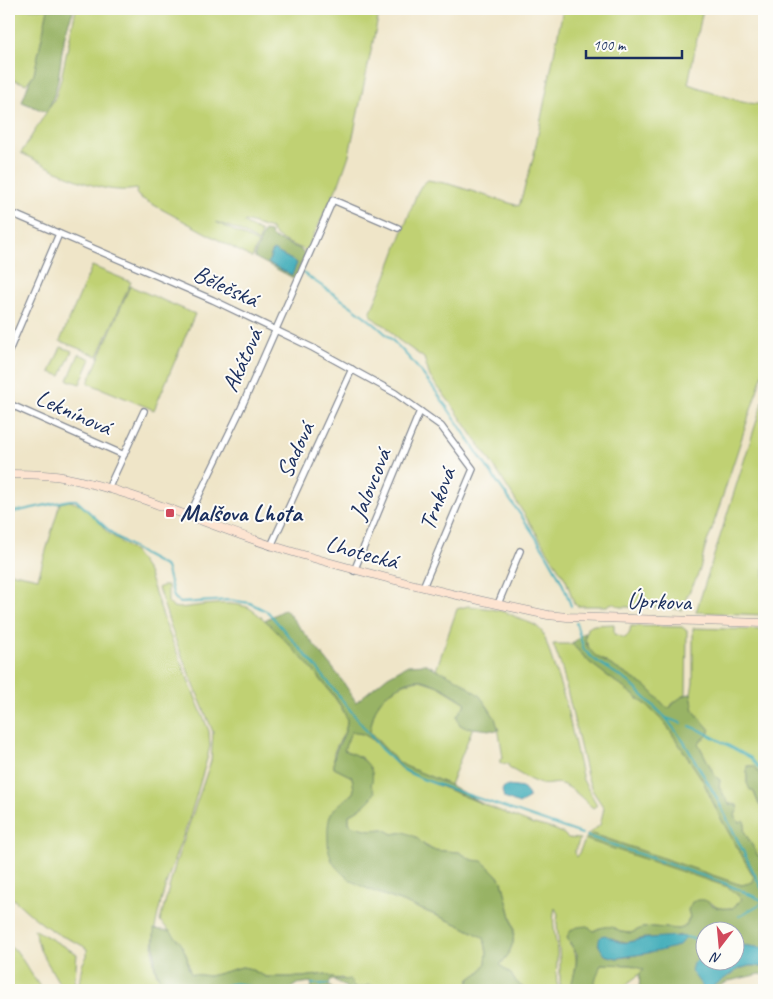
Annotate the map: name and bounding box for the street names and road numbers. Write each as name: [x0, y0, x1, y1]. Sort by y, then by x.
street label: Bělečská: [189, 258, 265, 315]
street label: Akátová: [215, 321, 270, 396]
street label: Leknínová: [31, 382, 119, 443]
street label: Sadová: [269, 415, 322, 483]
street label: Jalovcová: [342, 442, 399, 525]
street label: Trnková: [412, 461, 463, 534]
street label: Lhotecká: [323, 528, 404, 577]
street label: Úprkova: [626, 585, 693, 617]

